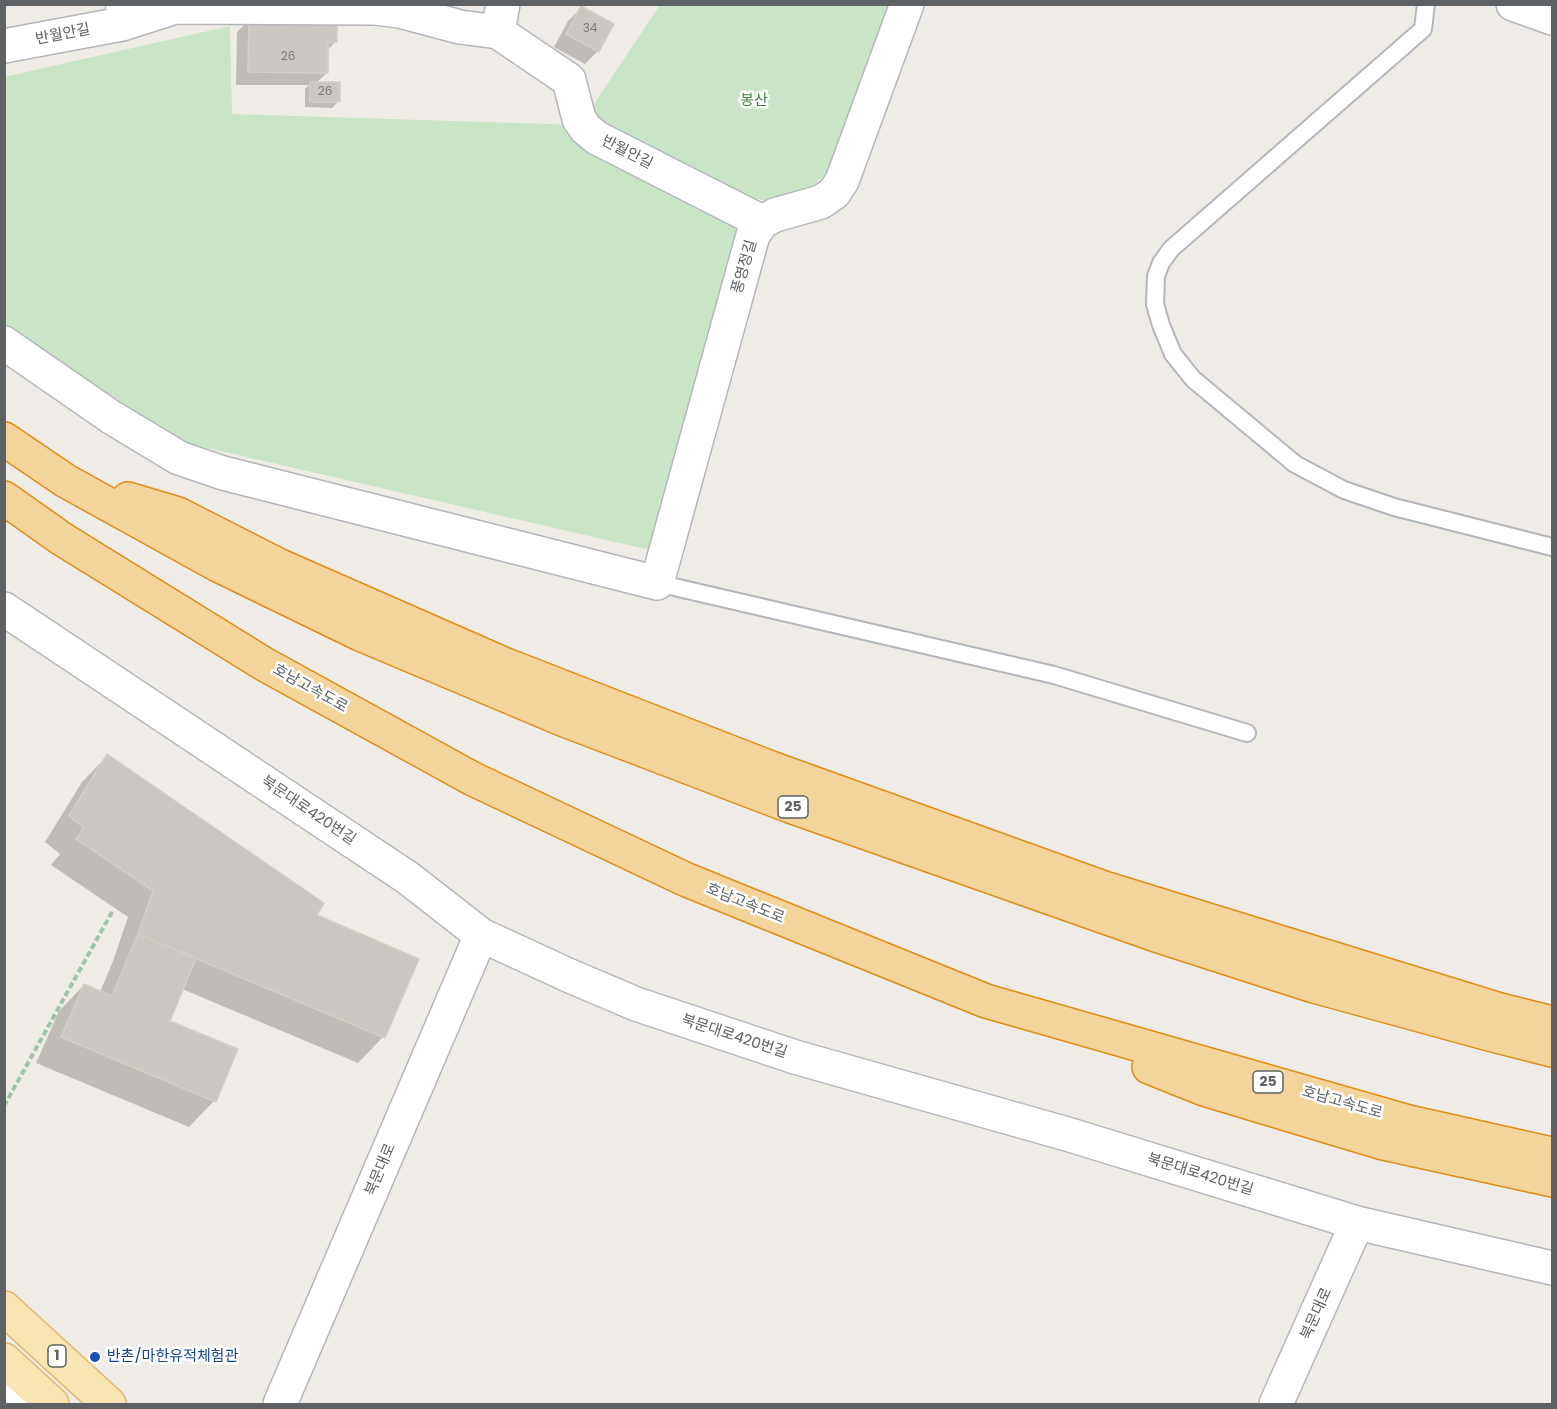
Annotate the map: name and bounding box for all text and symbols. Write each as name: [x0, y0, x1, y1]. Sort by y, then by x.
street label: 반월안길: [34, 21, 92, 49]
house number: 34: [583, 22, 597, 36]
house number: 26: [281, 50, 295, 64]
house number: 26: [318, 85, 332, 99]
park label: 봉산: [740, 92, 768, 110]
street label: 반월안길: [598, 132, 656, 174]
street label: 풍영정길: [729, 238, 761, 296]
street label: 호남고속도로: [269, 661, 351, 717]
street label: 북문대로420번길: [257, 773, 359, 849]
road number: 25: [778, 796, 808, 818]
street label: 호남고속도로: [703, 880, 787, 928]
street label: 북문대로420번길: [679, 1011, 789, 1063]
road number: 25: [1253, 1071, 1283, 1093]
street label: 호남고속도로: [1300, 1083, 1384, 1123]
street label: 북문대로: [362, 1141, 400, 1199]
street label: 북문대로420번길: [1145, 1150, 1255, 1200]
street label: 북문대로: [1298, 1285, 1336, 1343]
road number: 1: [48, 1345, 66, 1367]
place label: 반촌/마한유적체험관: [107, 1348, 238, 1366]
marker: 반촌/마한유적체험관: [88, 1350, 102, 1364]

